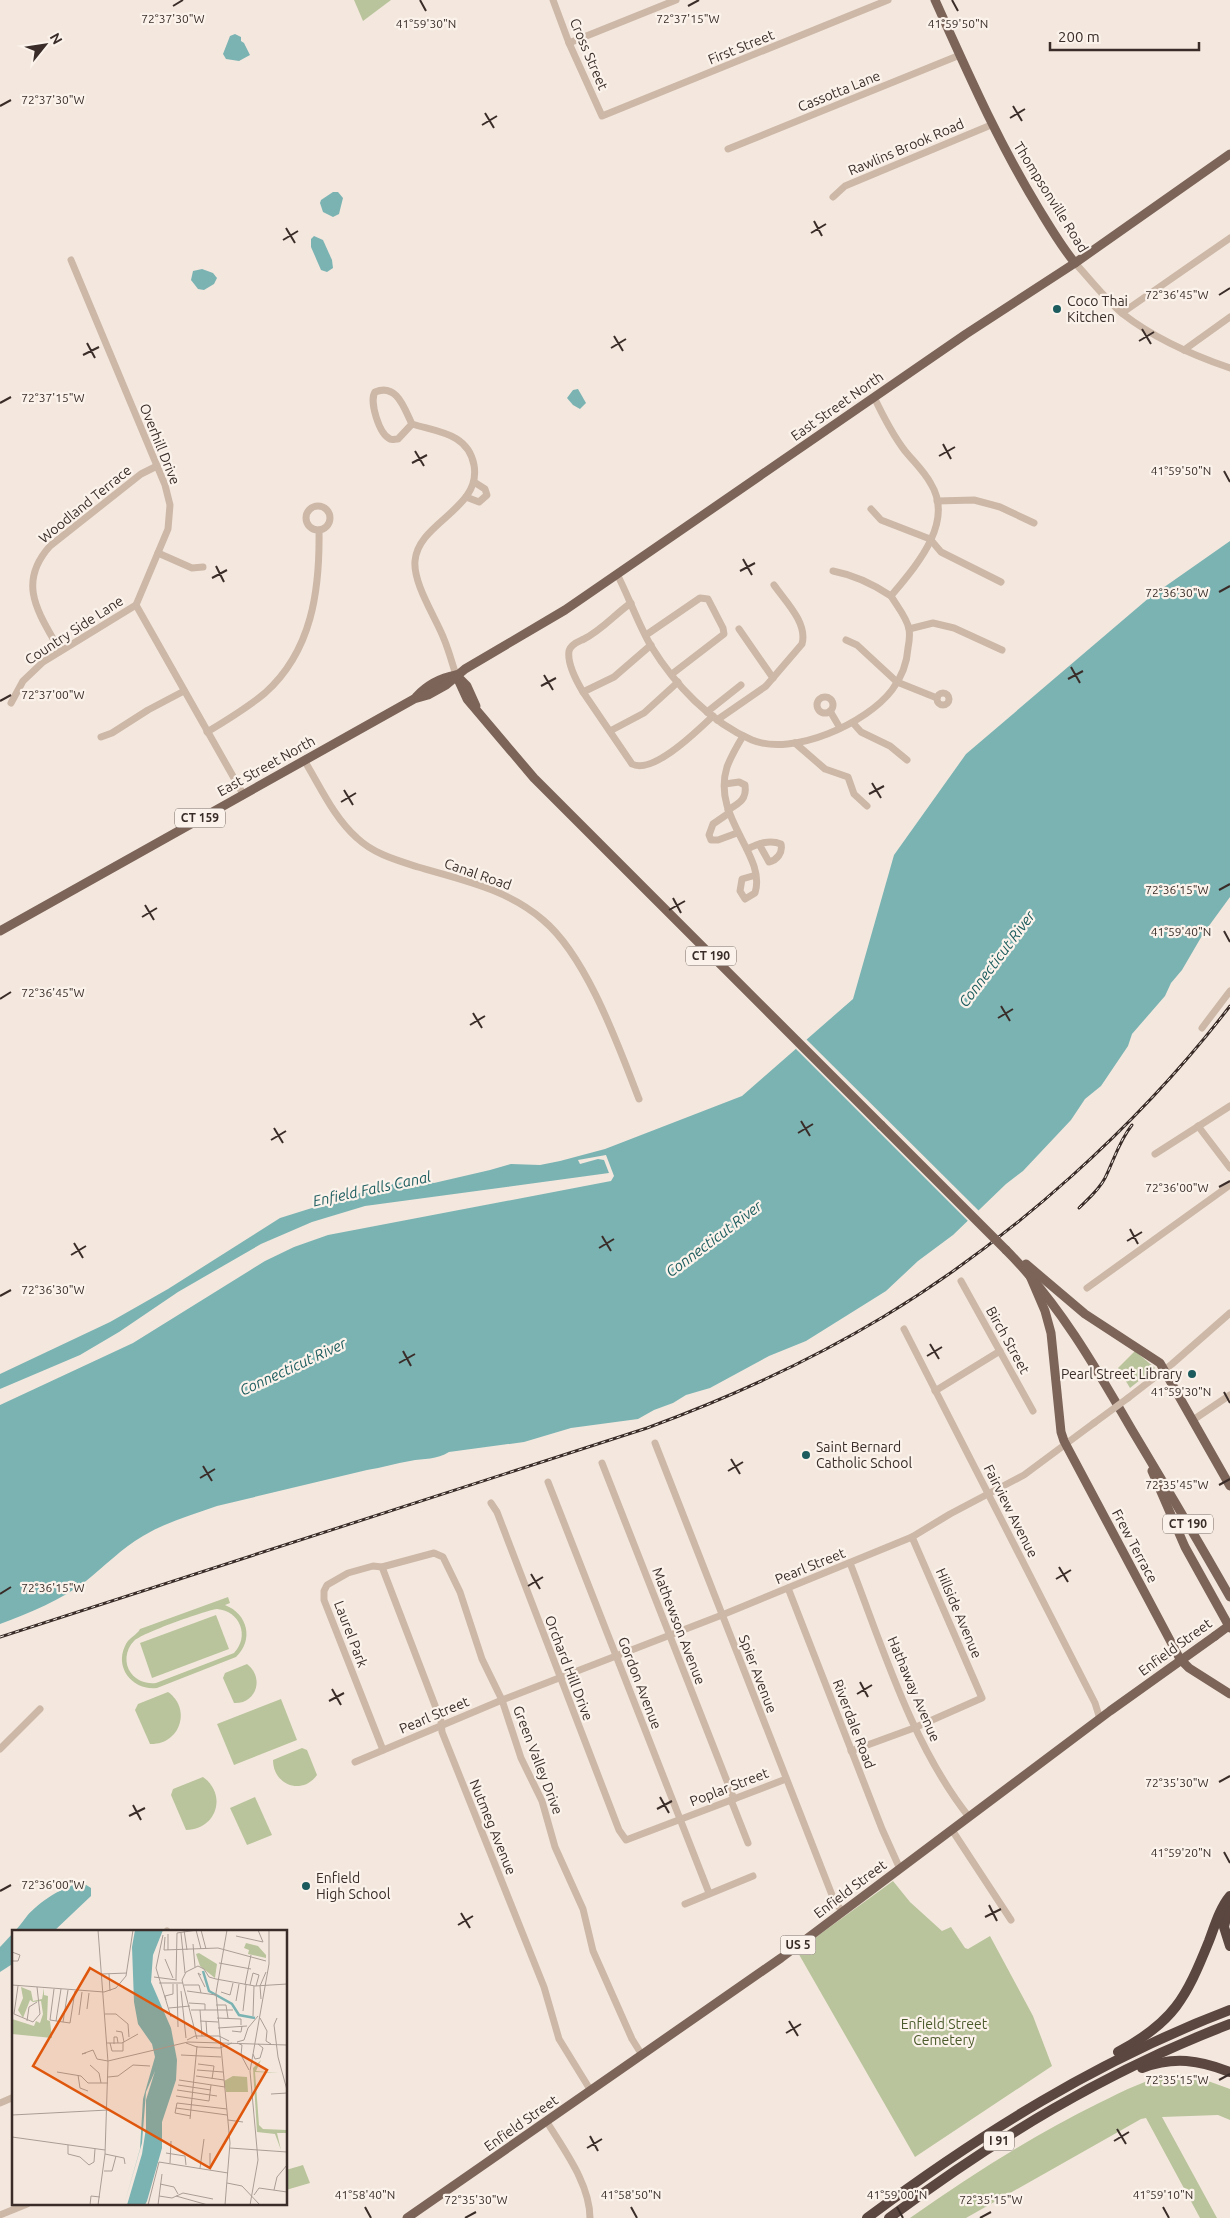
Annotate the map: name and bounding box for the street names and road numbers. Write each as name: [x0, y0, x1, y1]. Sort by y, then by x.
street label: Cross Street: [567, 16, 612, 93]
street label: First Street: [706, 26, 777, 68]
street label: Cassotta Lane: [795, 67, 883, 115]
street label: Rawlins Brook Road: [846, 115, 966, 179]
street label: Thompsonville Road: [1010, 139, 1092, 255]
street label: East Street North: [788, 368, 886, 444]
street label: Overhill Drive: [137, 401, 183, 487]
street label: Woodland Terrace: [36, 462, 134, 546]
street label: Country Side Lane: [22, 592, 126, 668]
street label: East Street North: [214, 733, 318, 799]
road number: CT 159: [175, 808, 225, 828]
street label: Canal Road: [442, 855, 514, 893]
road number: CT 190: [686, 946, 736, 966]
street label: Birch Street: [983, 1304, 1033, 1377]
street label: Fairview Avenue: [981, 1462, 1041, 1560]
street label: Frew Terrace: [1109, 1506, 1161, 1586]
road number: CT 190: [1163, 1515, 1213, 1534]
street label: Pearl Street: [773, 1544, 848, 1587]
street label: Mathewson Avenue: [649, 1565, 709, 1687]
street label: Hillside Avenue: [933, 1566, 985, 1660]
street label: Laurel Park: [331, 1598, 371, 1670]
street label: Orchard Hill Drive: [542, 1613, 596, 1723]
street label: Enfield Street: [1135, 1615, 1215, 1679]
street label: Spier Avenue: [736, 1633, 780, 1715]
street label: Hathaway Avenue: [885, 1634, 943, 1744]
street label: Gordon Avenue: [615, 1635, 665, 1731]
street label: Riverdale Road: [830, 1677, 878, 1771]
street label: Pearl Street: [397, 1693, 472, 1737]
street label: Green Valley Drive: [510, 1703, 566, 1817]
street label: Poplar Street: [687, 1764, 771, 1809]
street label: Nutmeg Avenue: [467, 1777, 519, 1877]
street label: Enfield Street: [811, 1856, 890, 1921]
road number: US 5: [780, 1936, 816, 1954]
street label: Enfield Street: [481, 2091, 561, 2154]
road number: I 91: [984, 2132, 1014, 2150]

